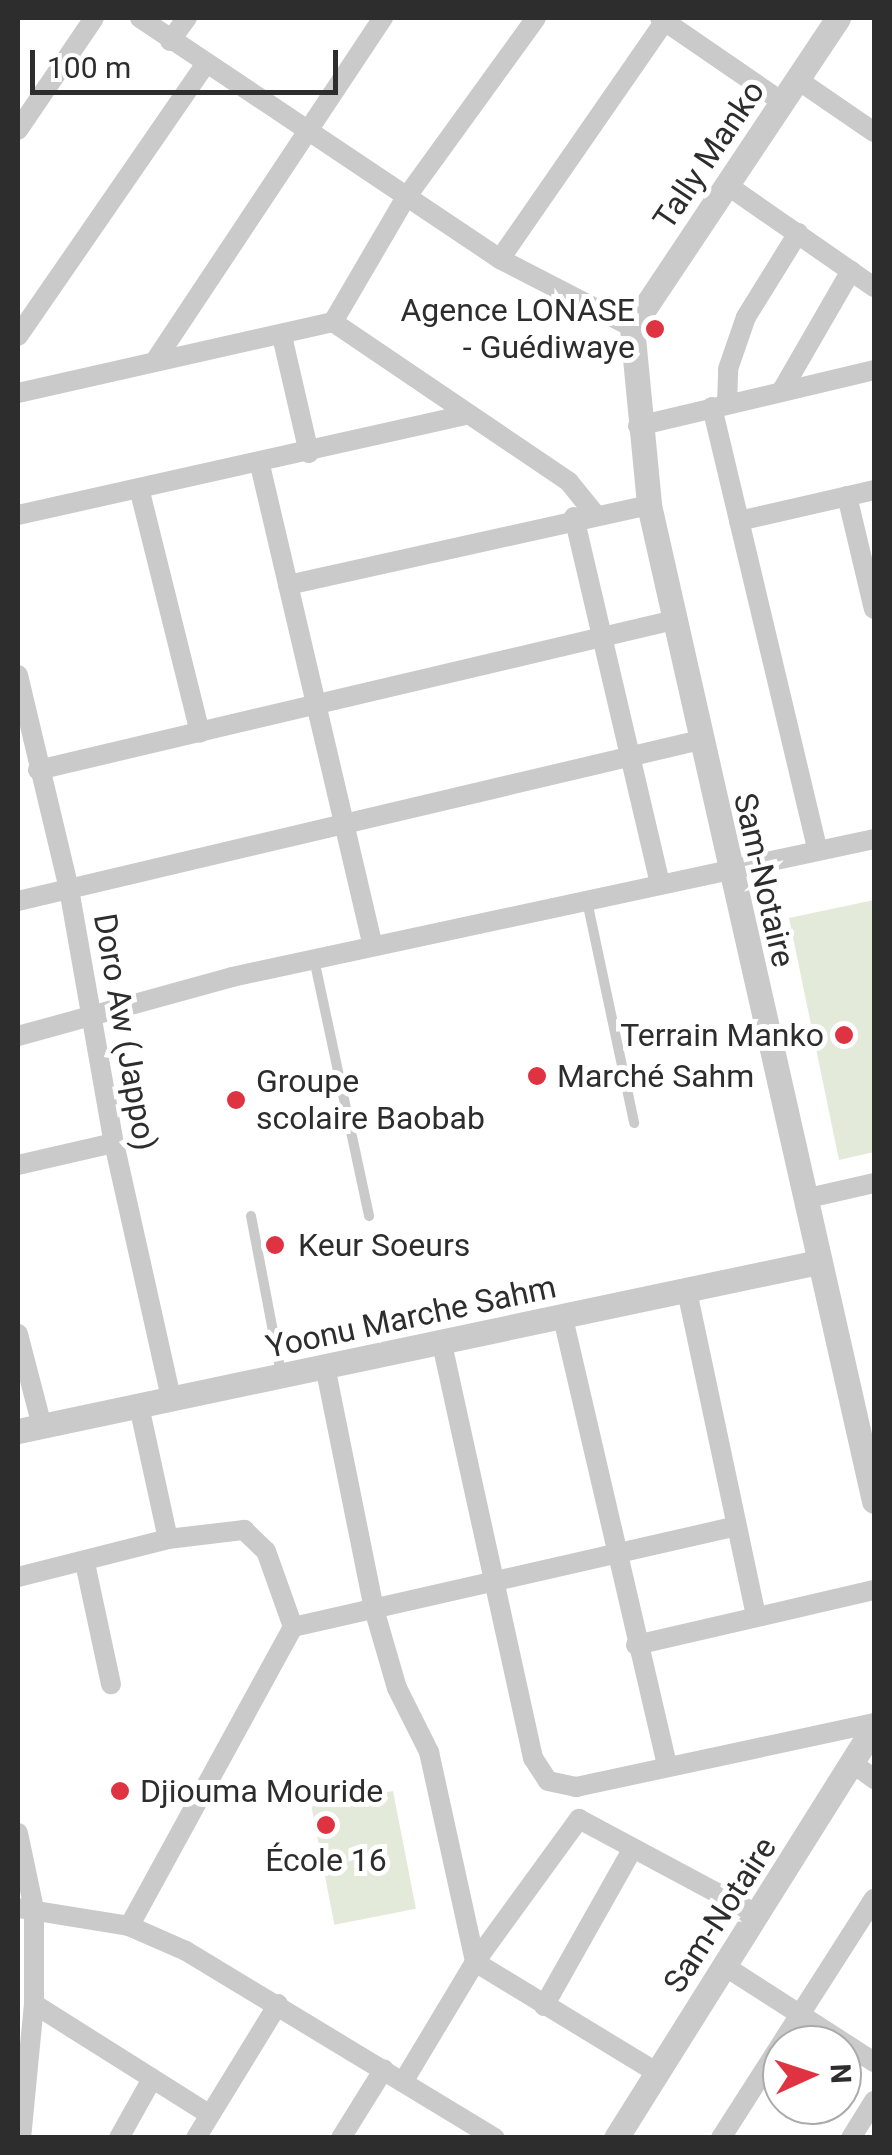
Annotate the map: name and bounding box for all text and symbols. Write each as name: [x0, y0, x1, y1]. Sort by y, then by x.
scale bar: [35, 30, 342, 92]
text: 100 m: [47, 50, 131, 85]
street label: Tally Manko: [645, 73, 773, 237]
place label: Agence LONASE - Guédiwaye: [400, 292, 635, 367]
marker: Agence LONASE - Guédiwaye: [644, 318, 666, 340]
street label: Sam-Notaire: [725, 789, 803, 971]
street label: Doro Aw (Jappo): [85, 911, 165, 1153]
place label: Terrain Manko: [620, 1016, 824, 1054]
marker: Terrain Manko: [833, 1024, 855, 1046]
place label: Marché Sahm: [557, 1057, 754, 1095]
place label: Groupe scolaire Baobab: [256, 1063, 485, 1138]
marker: Marché Sahm: [526, 1065, 548, 1087]
marker: Groupe scolaire Baobab: [225, 1089, 247, 1111]
place label: Keur Soeurs: [298, 1226, 470, 1264]
marker: Keur Soeurs: [262, 1232, 288, 1258]
street label: Yoonu Marche Sahm: [263, 1268, 559, 1366]
place label: Djiouma Mouride: [140, 1772, 383, 1810]
marker: Djiouma Mouride: [109, 1780, 131, 1802]
marker: École 16: [315, 1814, 337, 1836]
street label: Sam-Notaire: [656, 1830, 784, 2000]
place label: École 16: [265, 1841, 387, 1879]
north arrow: [762, 2025, 862, 2125]
text: N: [823, 2063, 857, 2084]

